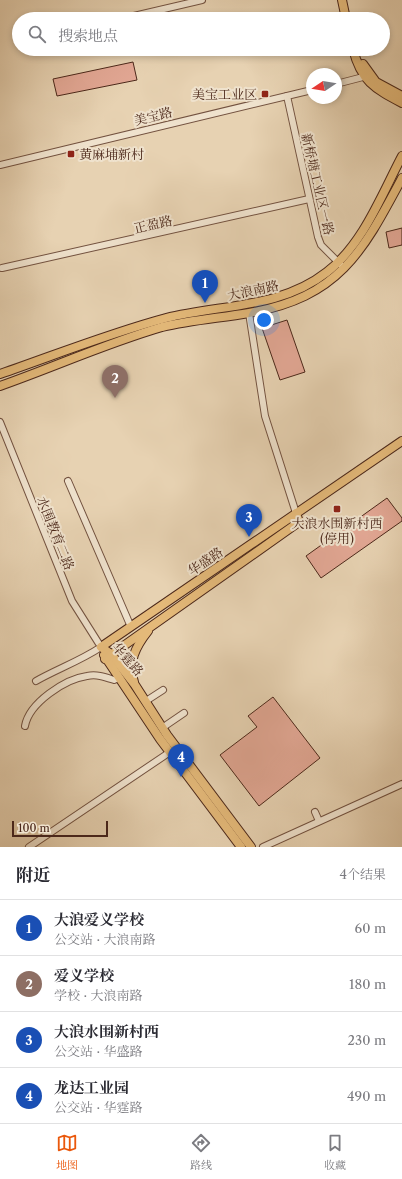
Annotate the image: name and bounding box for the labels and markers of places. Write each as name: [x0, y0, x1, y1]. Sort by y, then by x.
place label: 美宝工业区: [192, 86, 257, 102]
marker: 美宝工业区: [260, 89, 270, 99]
place label: 黄麻埔新村: [79, 146, 144, 162]
marker: 黄麻埔新村: [66, 149, 76, 159]
pin: 1: [192, 270, 218, 303]
pin: 2: [102, 365, 128, 398]
pin: 3: [236, 504, 262, 537]
marker: 大浪水围新村西 (停用): [332, 504, 342, 514]
place label: 大浪水围新村西 (停用): [291, 515, 383, 546]
pin: 4: [168, 744, 194, 777]

